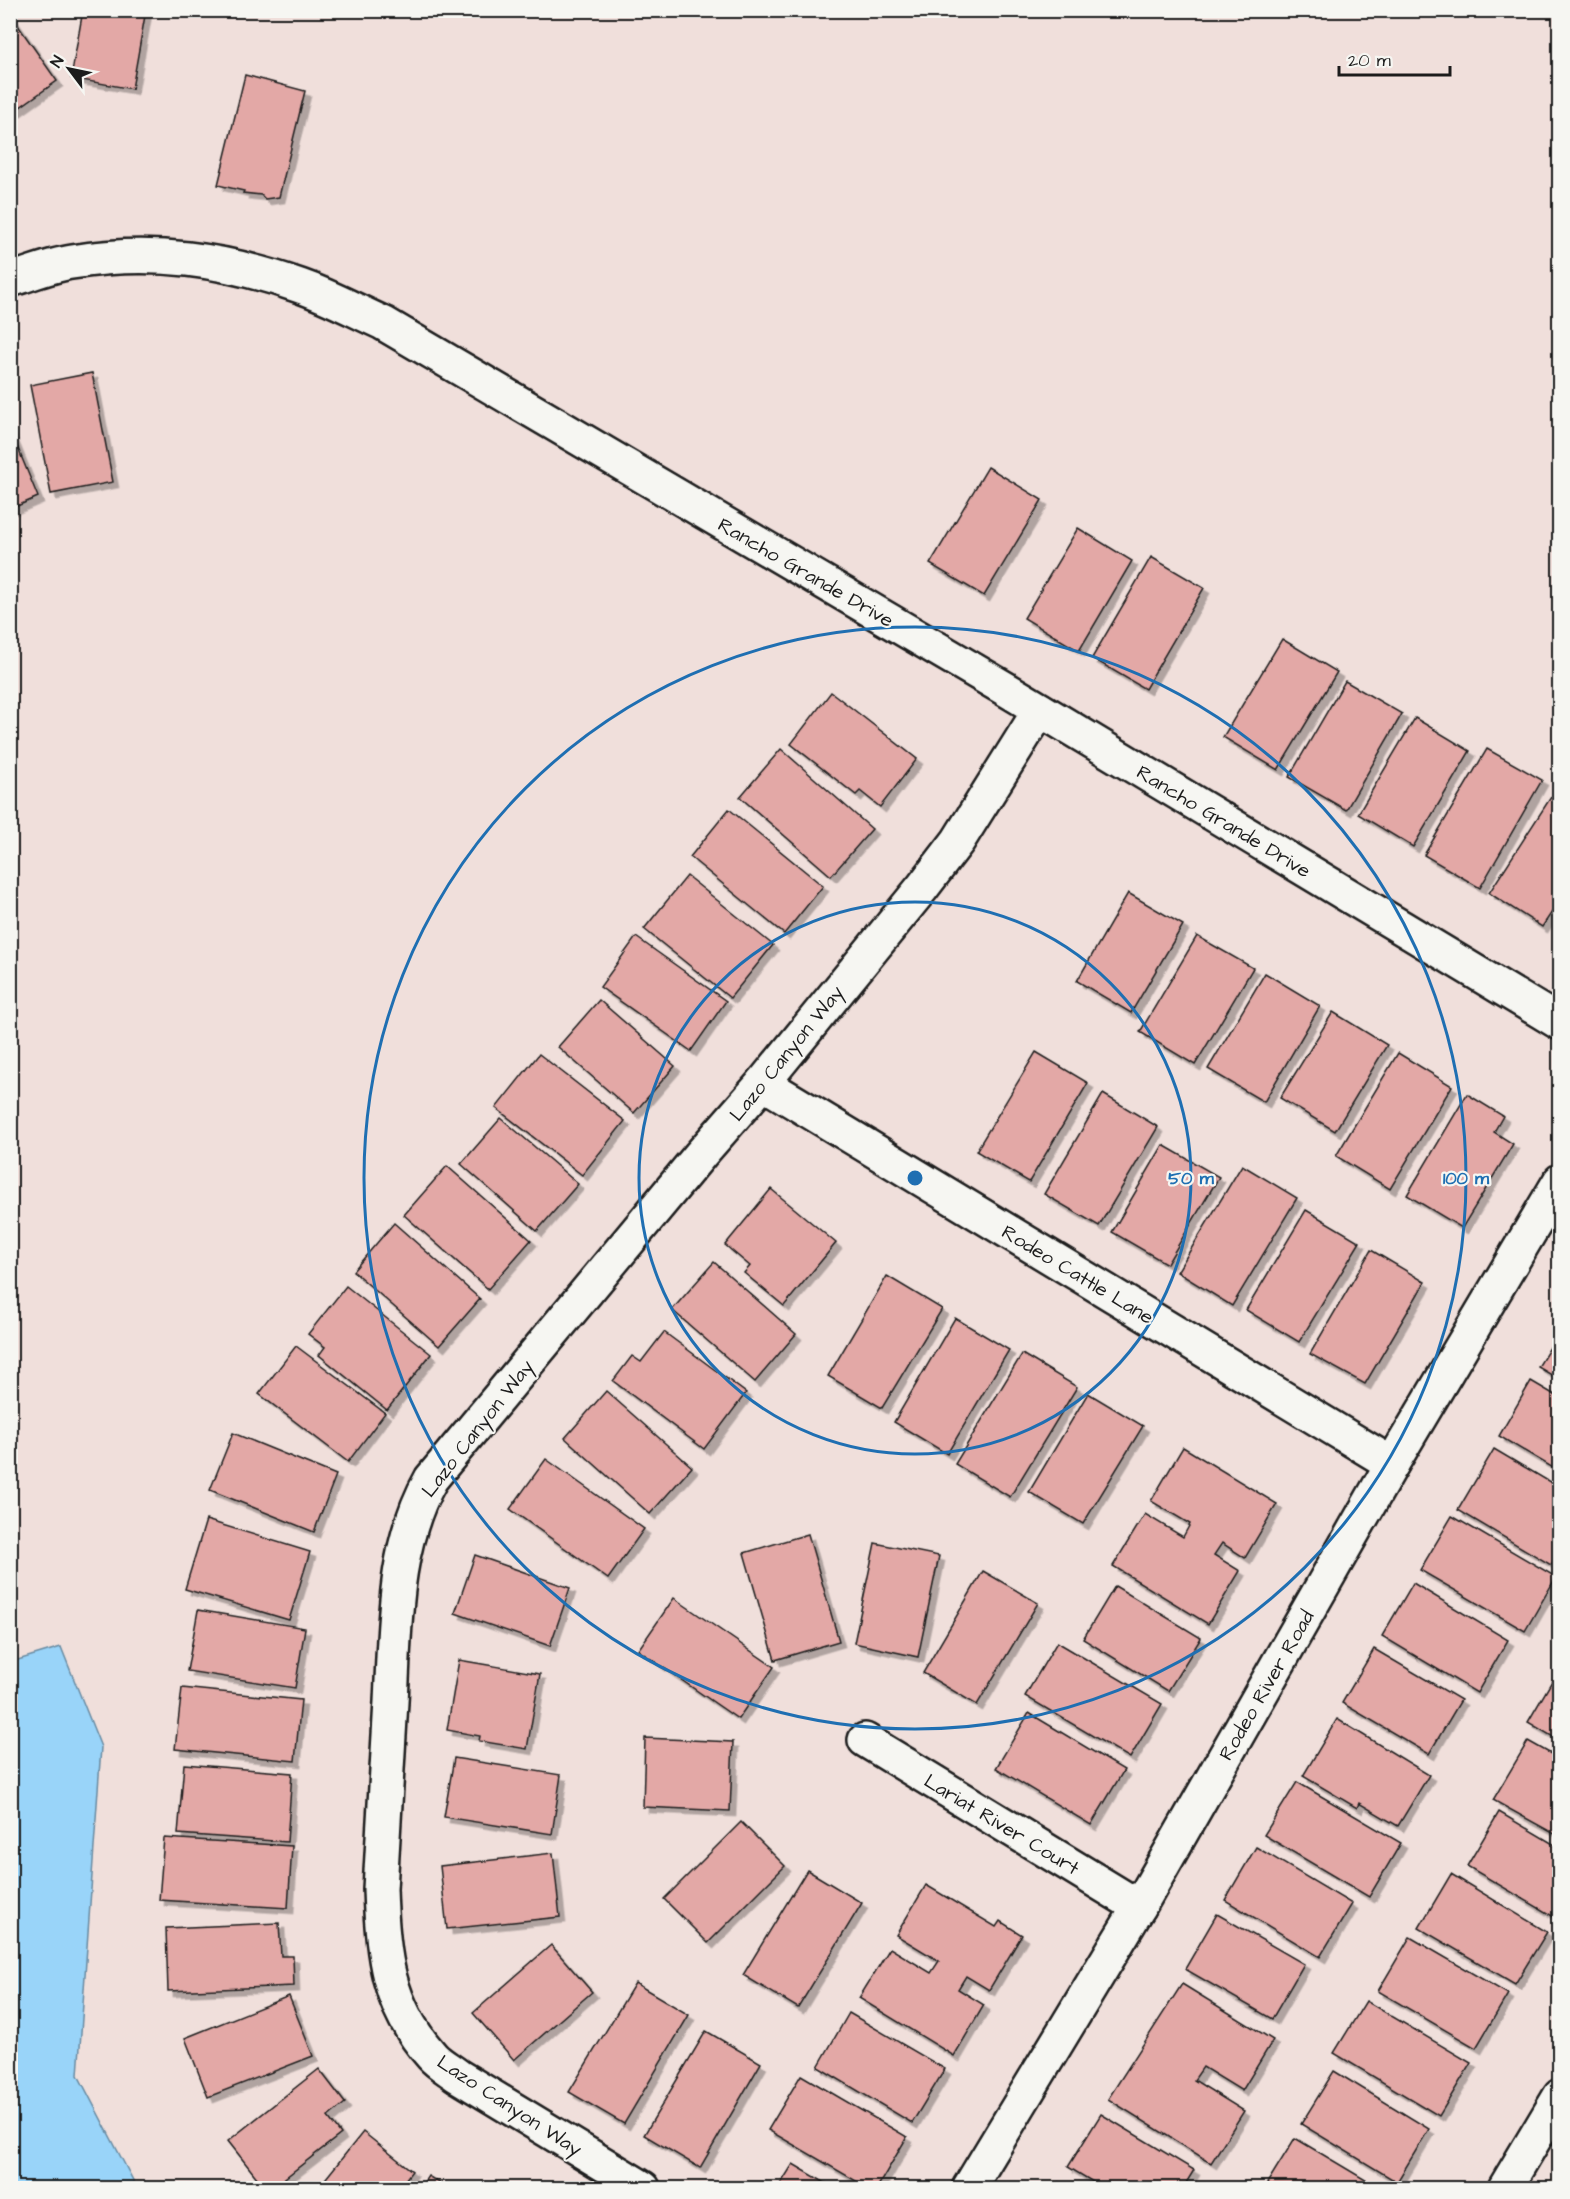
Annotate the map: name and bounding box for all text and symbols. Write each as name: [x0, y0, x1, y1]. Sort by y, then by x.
north arrow: [39, 39, 99, 99]
scale bar: [1339, 39, 1450, 77]
text: 20 m: [1348, 48, 1391, 73]
text: N: [45, 51, 69, 72]
street label: Rancho Grande Drive: [712, 511, 899, 635]
street label: Rancho Grande Drive: [1131, 759, 1316, 885]
street label: Lazo Canyon Way: [723, 980, 851, 1128]
text: 50 m: [1168, 1166, 1215, 1191]
text: 100 m: [1443, 1166, 1490, 1191]
centre of rings: [905, 1168, 925, 1188]
street label: Rodeo Cattle Lane: [996, 1218, 1159, 1332]
street label: Lazo Canyon Way: [415, 1354, 541, 1504]
street label: Rodeo River Road: [1212, 1605, 1321, 1766]
street label: Lariat River Court: [919, 1767, 1084, 1882]
street label: Lazo Canyon Way: [431, 2048, 587, 2164]

